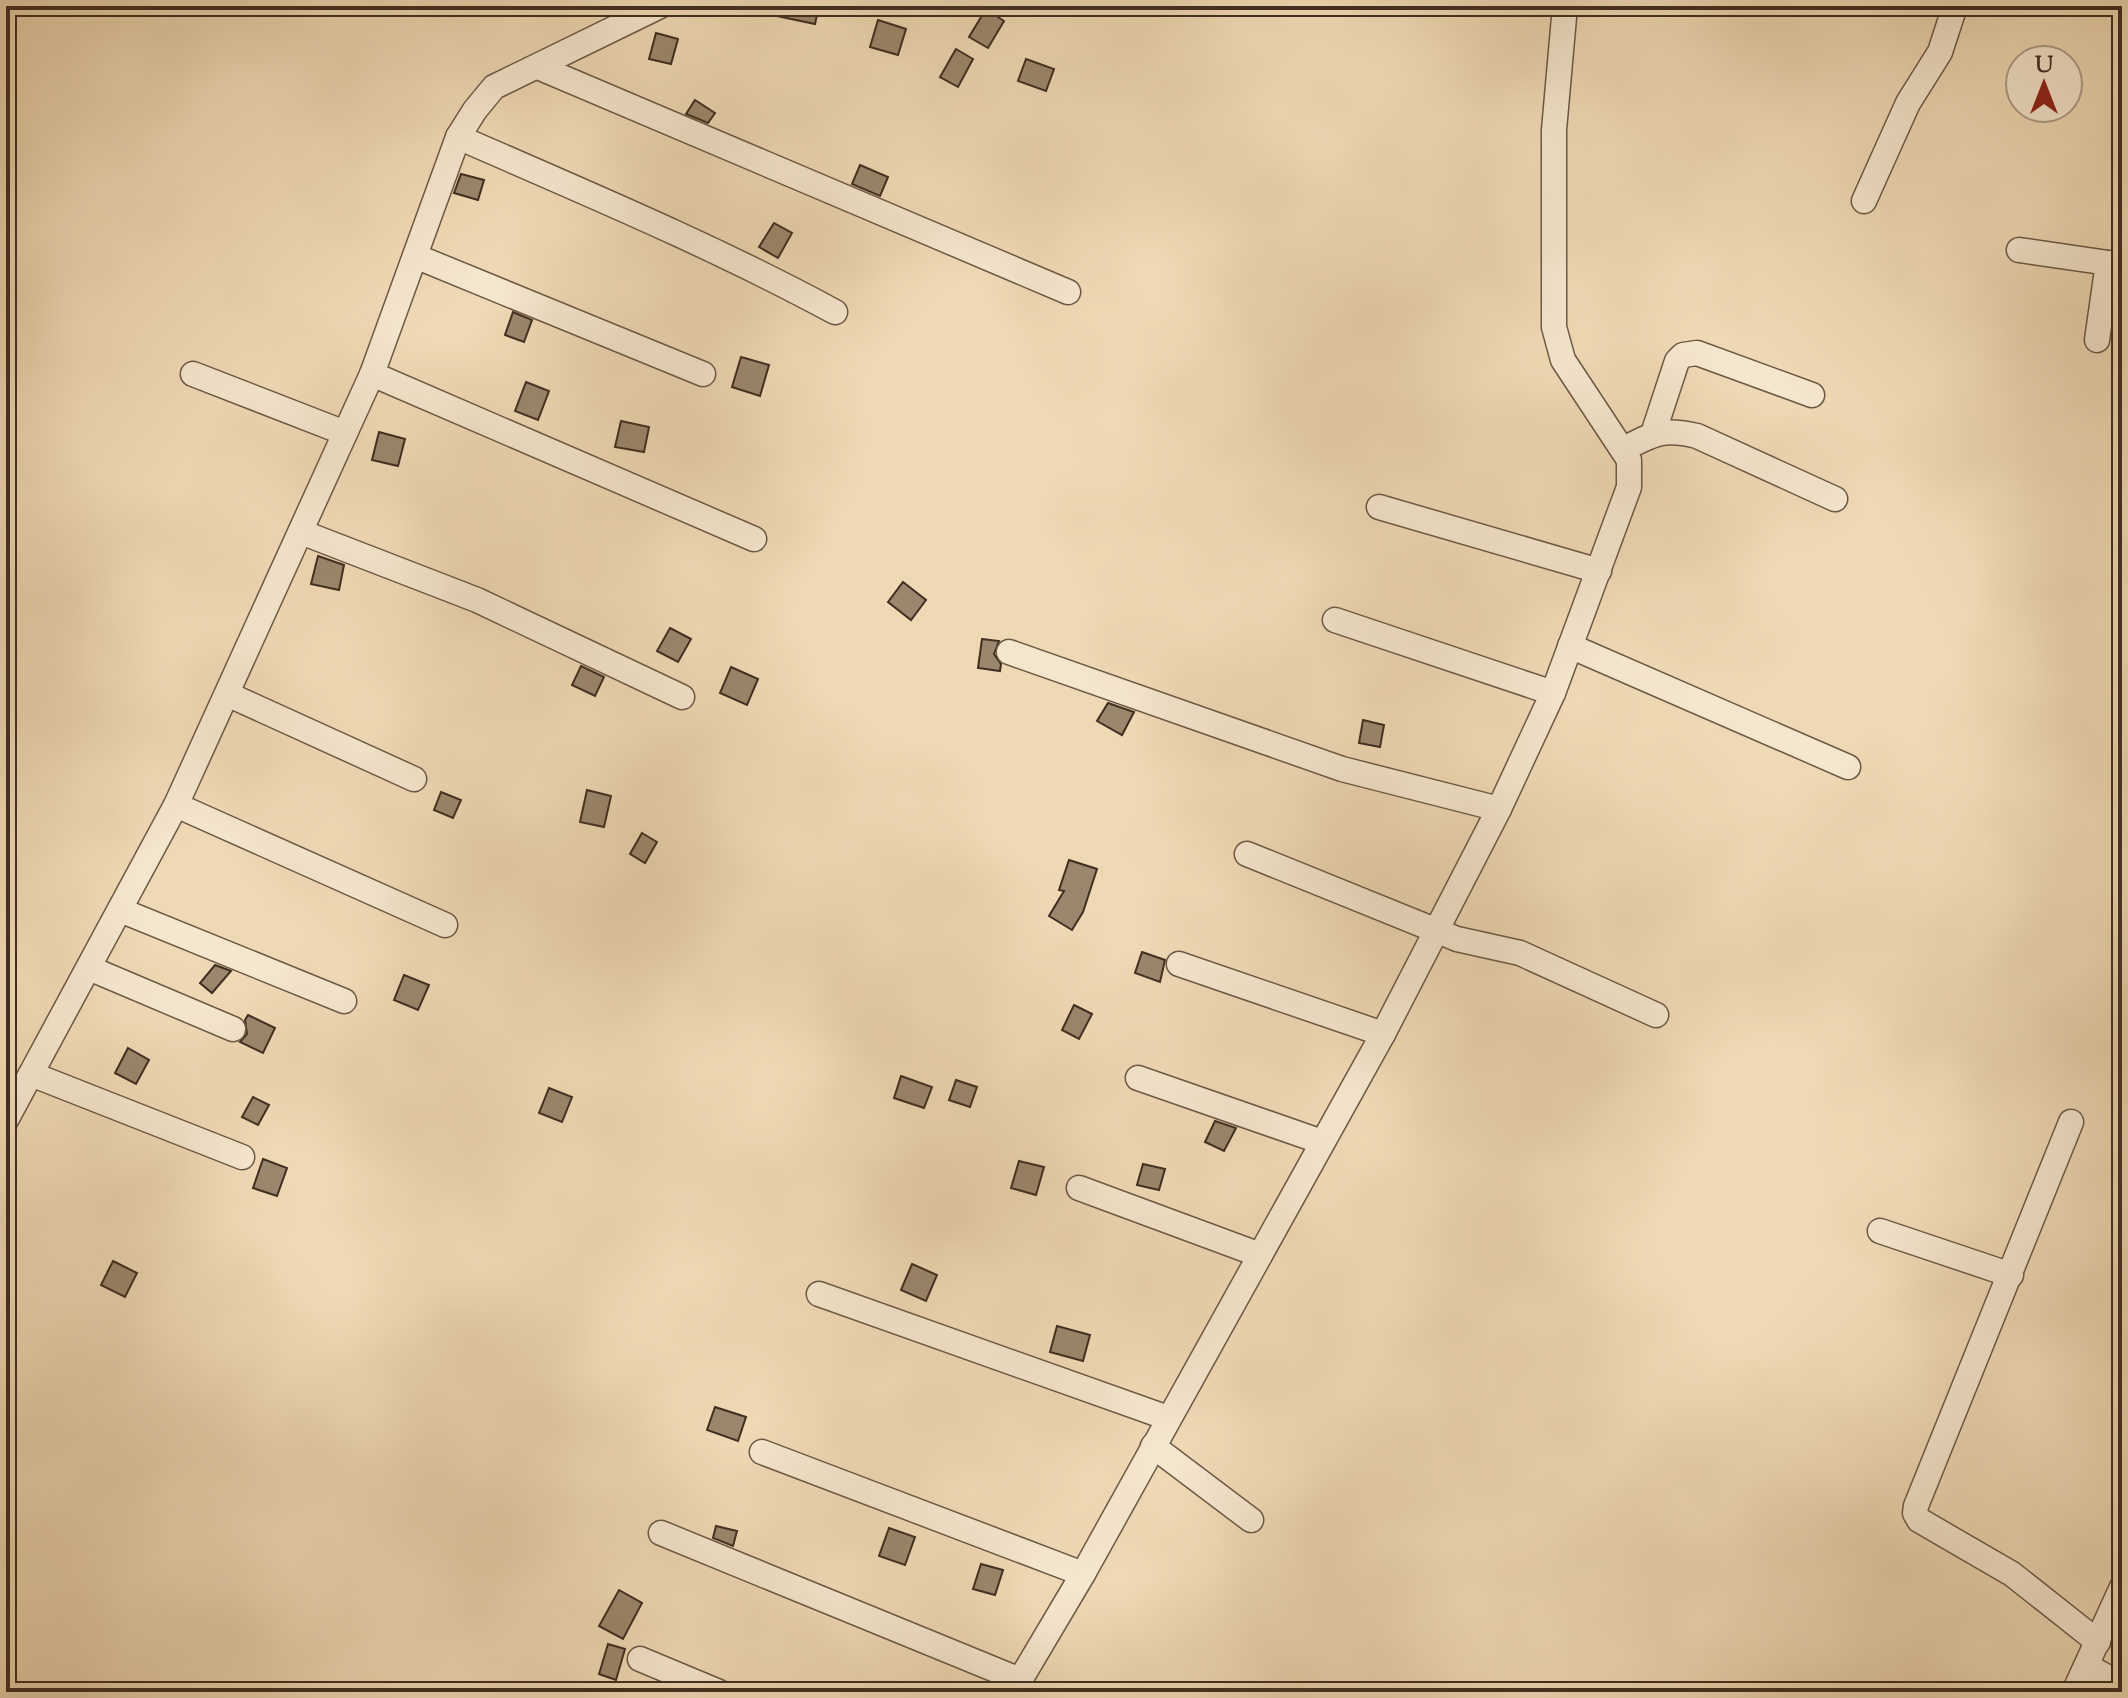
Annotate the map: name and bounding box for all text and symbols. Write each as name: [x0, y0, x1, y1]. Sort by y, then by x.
north arrow: [2004, 44, 2084, 124]
text: U: [2035, 51, 2053, 83]

